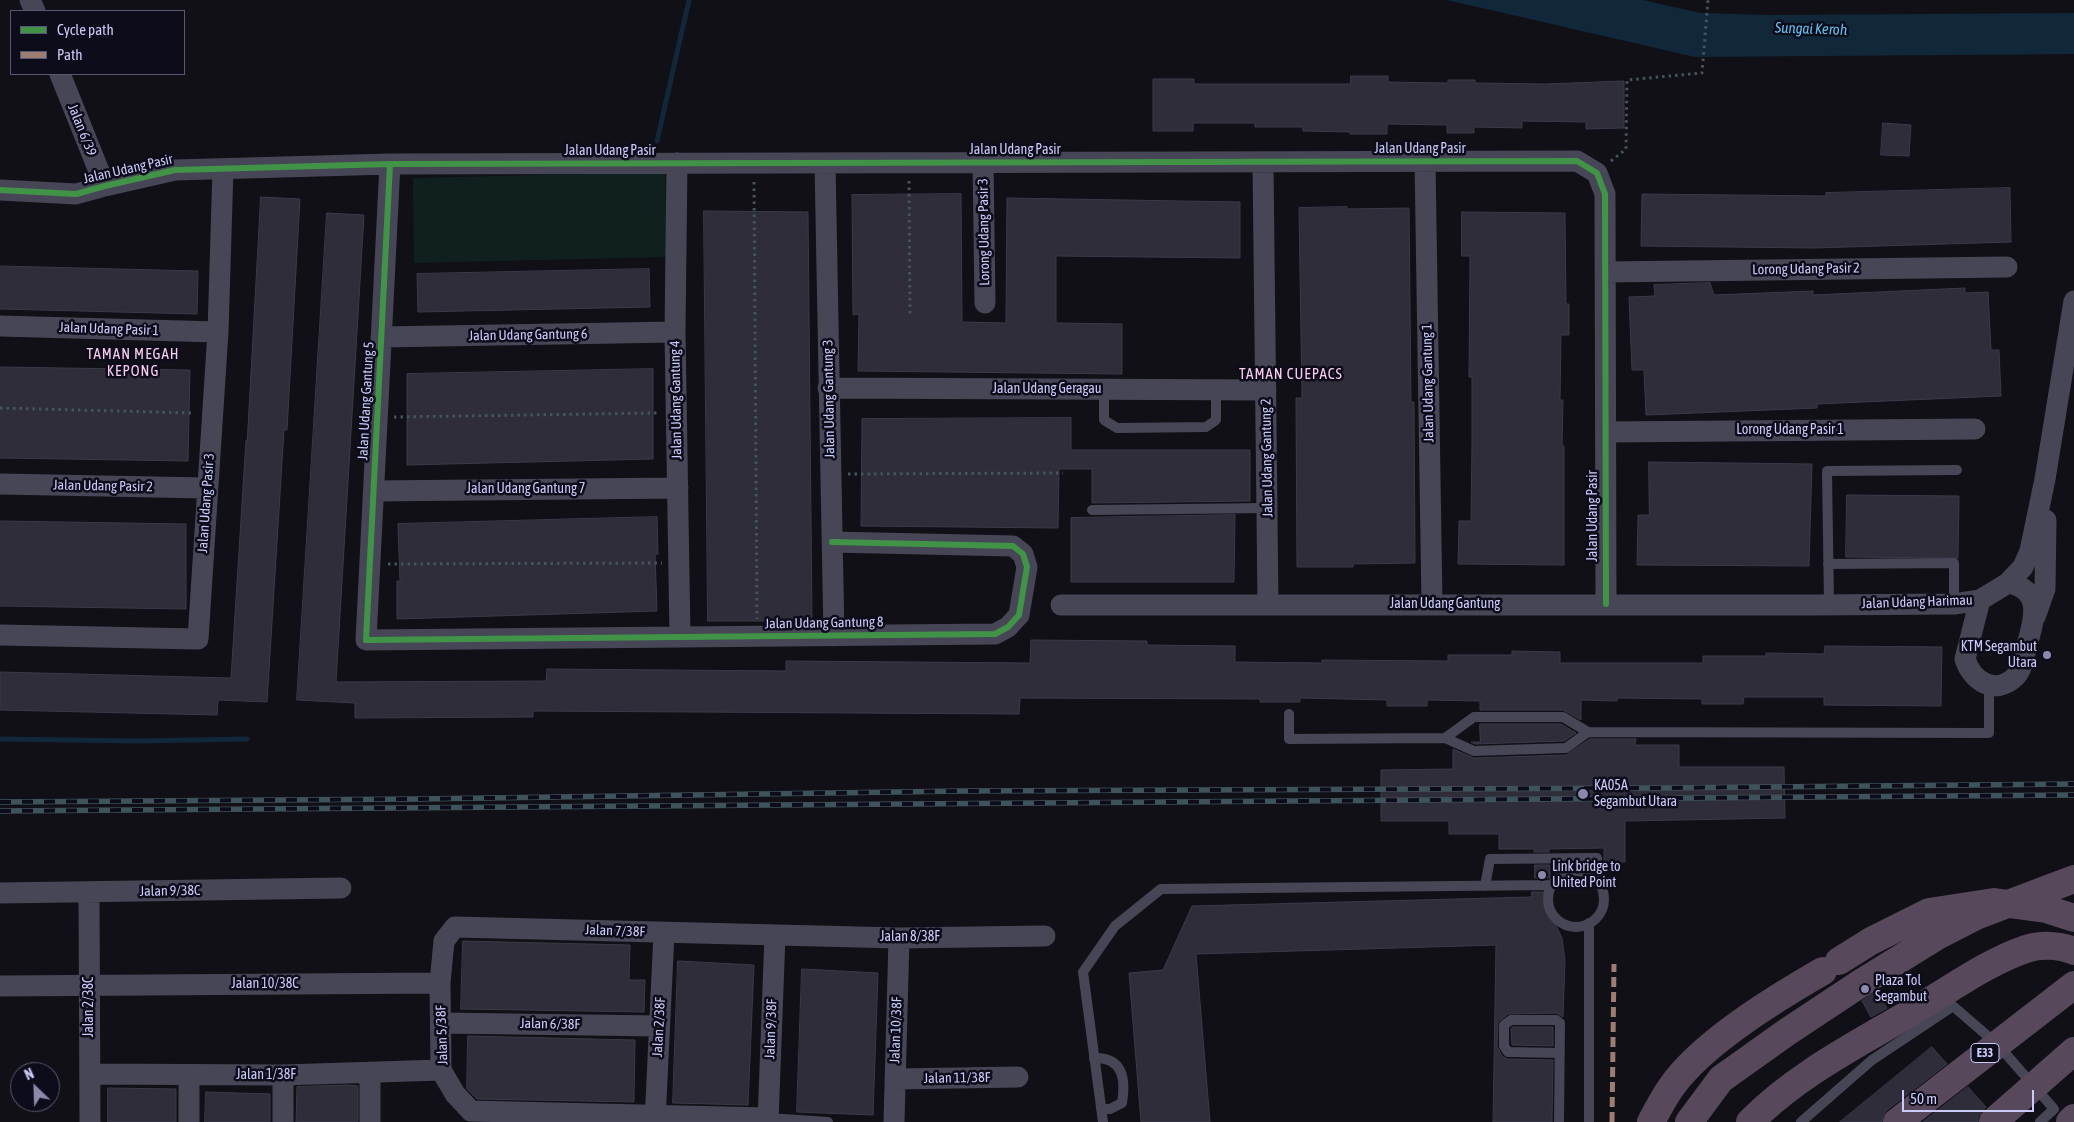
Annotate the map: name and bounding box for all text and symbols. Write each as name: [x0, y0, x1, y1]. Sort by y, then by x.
legend: [10, 10, 185, 75]
water label: Sungai Keroh: [1775, 19, 1847, 39]
text: Cycle path: [57, 21, 114, 38]
text: Path: [57, 46, 83, 63]
street label: Jalan 6/39: [64, 102, 100, 158]
street label: Jalan Udang Pasir: [1374, 141, 1466, 157]
street label: Jalan Udang Pasir: [969, 142, 1061, 158]
street label: Jalan Udang Pasir: [564, 143, 656, 159]
street label: Jalan Udang Pasir: [82, 151, 174, 187]
street label: Lorong Udang Pasir 3: [975, 178, 993, 286]
street label: Lorong Udang Pasir 2: [1752, 260, 1860, 278]
street label: Jalan Udang Pasir 1: [59, 319, 159, 339]
street label: Jalan Udang Gantung 1: [1419, 323, 1437, 443]
street label: Jalan Udang Gantung 6: [468, 326, 588, 344]
street label: Jalan Udang Gantung 3: [820, 339, 838, 459]
street label: Jalan Udang Gantung 4: [667, 340, 685, 460]
street label: Jalan Udang Gantung 5: [355, 341, 377, 461]
district label: TAMAN MEGAH KEPONG: [85, 345, 181, 380]
district label: TAMAN CUEPACS: [1237, 365, 1345, 383]
street label: Jalan Udang Geragau: [992, 381, 1102, 397]
street label: Jalan Udang Gantung 2: [1258, 398, 1276, 518]
street label: Lorong Udang Pasir 1: [1736, 422, 1844, 438]
street label: Jalan Udang Pasir 3: [194, 453, 218, 553]
street label: Jalan Udang Pasir: [1585, 470, 1601, 562]
street label: Jalan Udang Pasir 2: [53, 477, 153, 495]
street label: Jalan Udang Gantung 7: [467, 481, 585, 497]
street label: Jalan Udang Harimau: [1861, 592, 1973, 612]
street label: Jalan Udang Gantung: [1390, 596, 1500, 612]
street label: Jalan Udang Gantung 8: [764, 614, 884, 632]
place label: KTM Segambut Utara: [1961, 639, 2037, 672]
marker: KTM Segambut Utara: [2041, 649, 2053, 661]
place label: KA05A Segambut Utara: [1594, 778, 1677, 810]
marker: KA05A Segambut Utara: [1576, 787, 1590, 801]
place label: Link bridge to United Point: [1552, 859, 1621, 892]
marker: Link bridge to United Point: [1536, 869, 1548, 881]
street label: Jalan 9/38C: [140, 882, 200, 900]
street label: Jalan 7/38F: [585, 922, 645, 940]
street label: Jalan 8/38F: [880, 929, 940, 945]
place label: Plaza Tol Segambut: [1875, 973, 1927, 1006]
street label: Jalan 10/38C: [231, 976, 299, 992]
street label: Jalan 2/38C: [81, 977, 97, 1037]
marker: Plaza Tol Segambut: [1859, 983, 1871, 995]
street label: Jalan 10/38F: [886, 996, 906, 1064]
street label: Jalan 2/38F: [649, 997, 669, 1057]
street label: Jalan 9/38F: [762, 999, 780, 1059]
street label: Jalan 5/38F: [433, 1005, 451, 1065]
street label: Jalan 6/38F: [520, 1015, 580, 1033]
road number: E33: [1971, 1044, 1999, 1062]
north arrow: [10, 1062, 60, 1112]
text: N: [22, 1065, 36, 1083]
street label: Jalan 1/38F: [236, 1067, 296, 1083]
street label: Jalan 11/38F: [924, 1069, 990, 1087]
scale bar: [1904, 1080, 2036, 1112]
text: 50 m: [1910, 1090, 1937, 1107]

